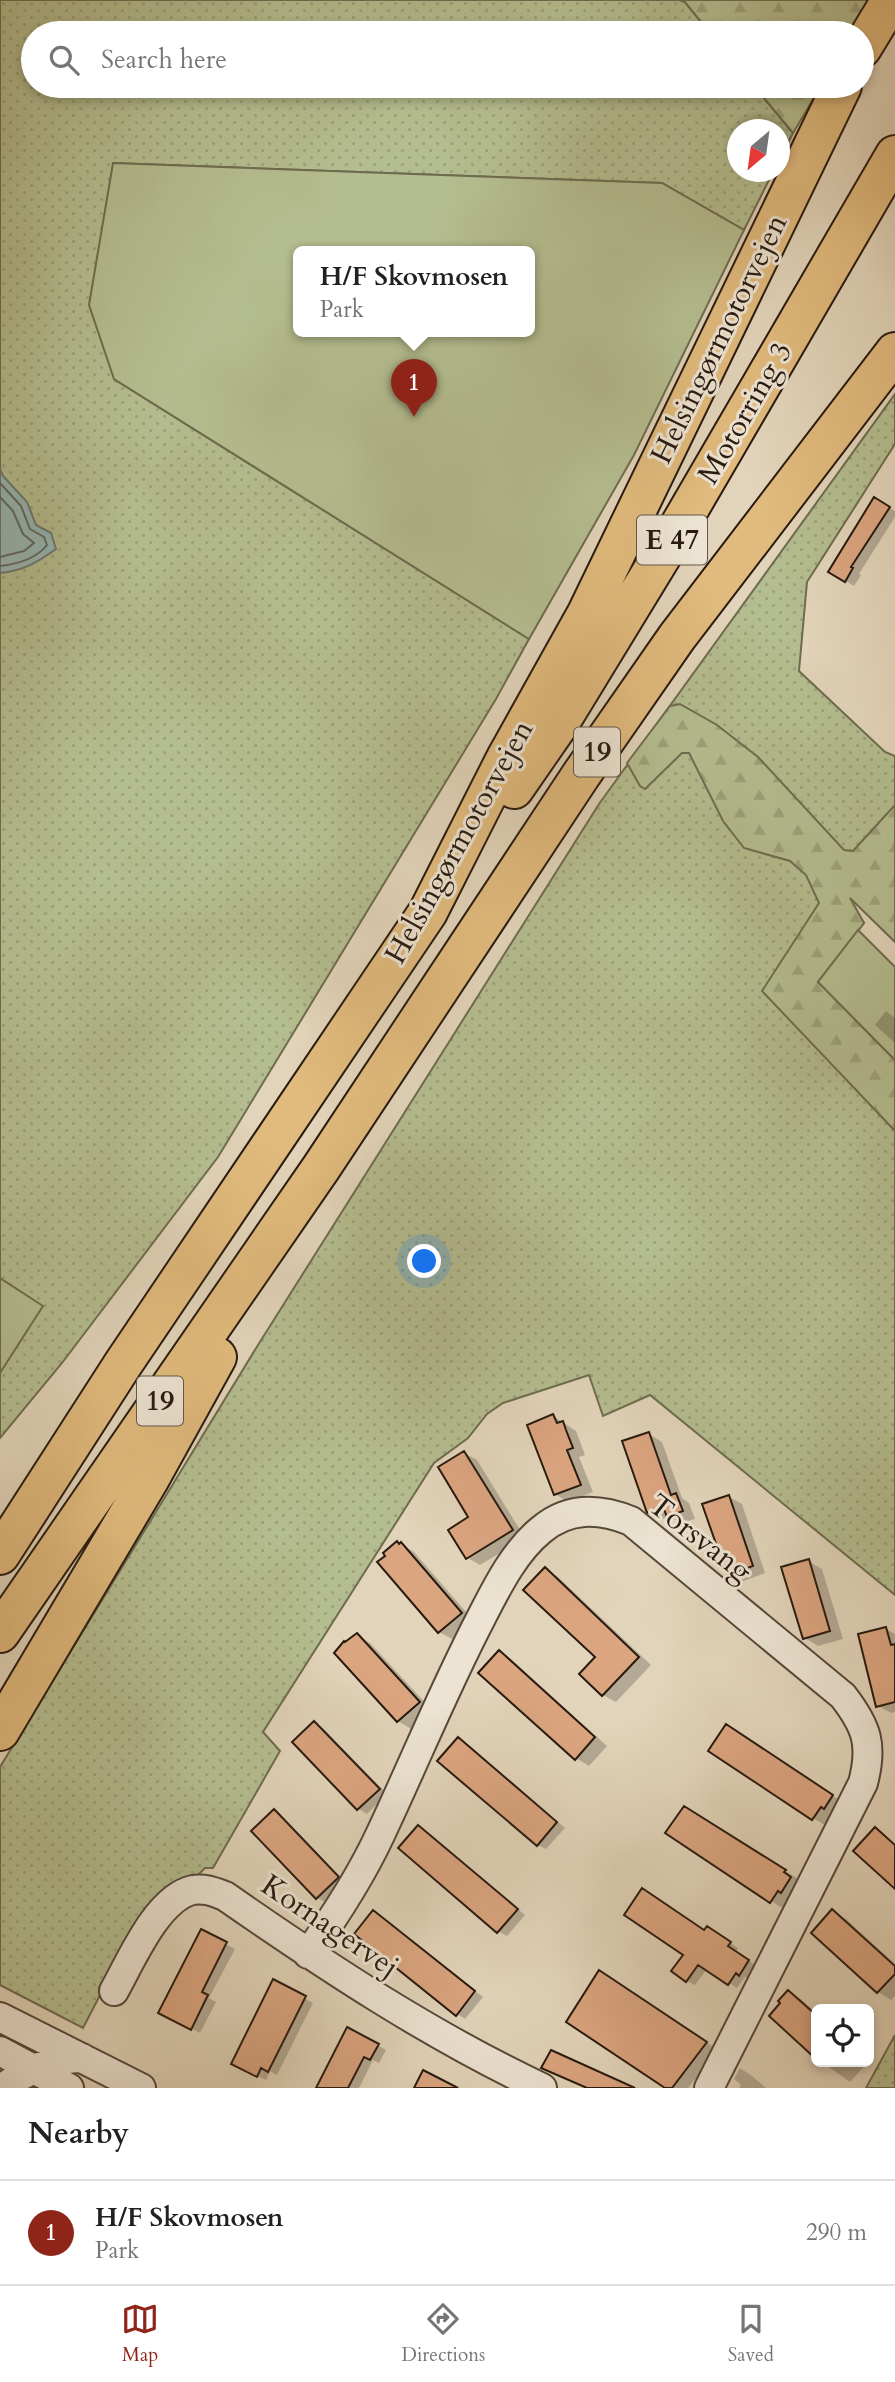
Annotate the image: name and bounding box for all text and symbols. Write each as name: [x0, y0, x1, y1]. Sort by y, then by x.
search box: [21, 21, 874, 98]
icon: search: [45, 41, 83, 79]
text: Search here: [101, 42, 227, 77]
north arrow: [727, 119, 790, 182]
street label: Helsingørmotorvejen: [641, 207, 797, 471]
popup: [293, 246, 535, 337]
text: H/F Skovmosen: [320, 259, 508, 294]
text: Park: [320, 294, 364, 325]
street label: Motorring 3: [688, 334, 802, 492]
pin: 1: [391, 359, 437, 417]
road number: E 47: [637, 516, 707, 564]
street label: Helsingørmotorvejen: [375, 713, 543, 971]
road number: 19: [574, 728, 620, 776]
your location: [407, 1244, 441, 1278]
road number: 19: [137, 1376, 183, 1426]
street label: Torsvang: [640, 1485, 761, 1592]
street label: Kornagervej: [253, 1865, 407, 1987]
map controls: [811, 2004, 874, 2067]
button: locate: [811, 2004, 874, 2067]
text: Nearby: [28, 2113, 129, 2154]
text: H/F Skovmosen: [95, 2200, 284, 2235]
text: 1: [45, 2217, 57, 2248]
text: 290 m: [806, 2217, 867, 2248]
text: Park: [95, 2235, 139, 2266]
tab: Map: [121, 2300, 159, 2368]
tab: Directions: [402, 2300, 485, 2368]
tab: Saved: [728, 2300, 774, 2368]

